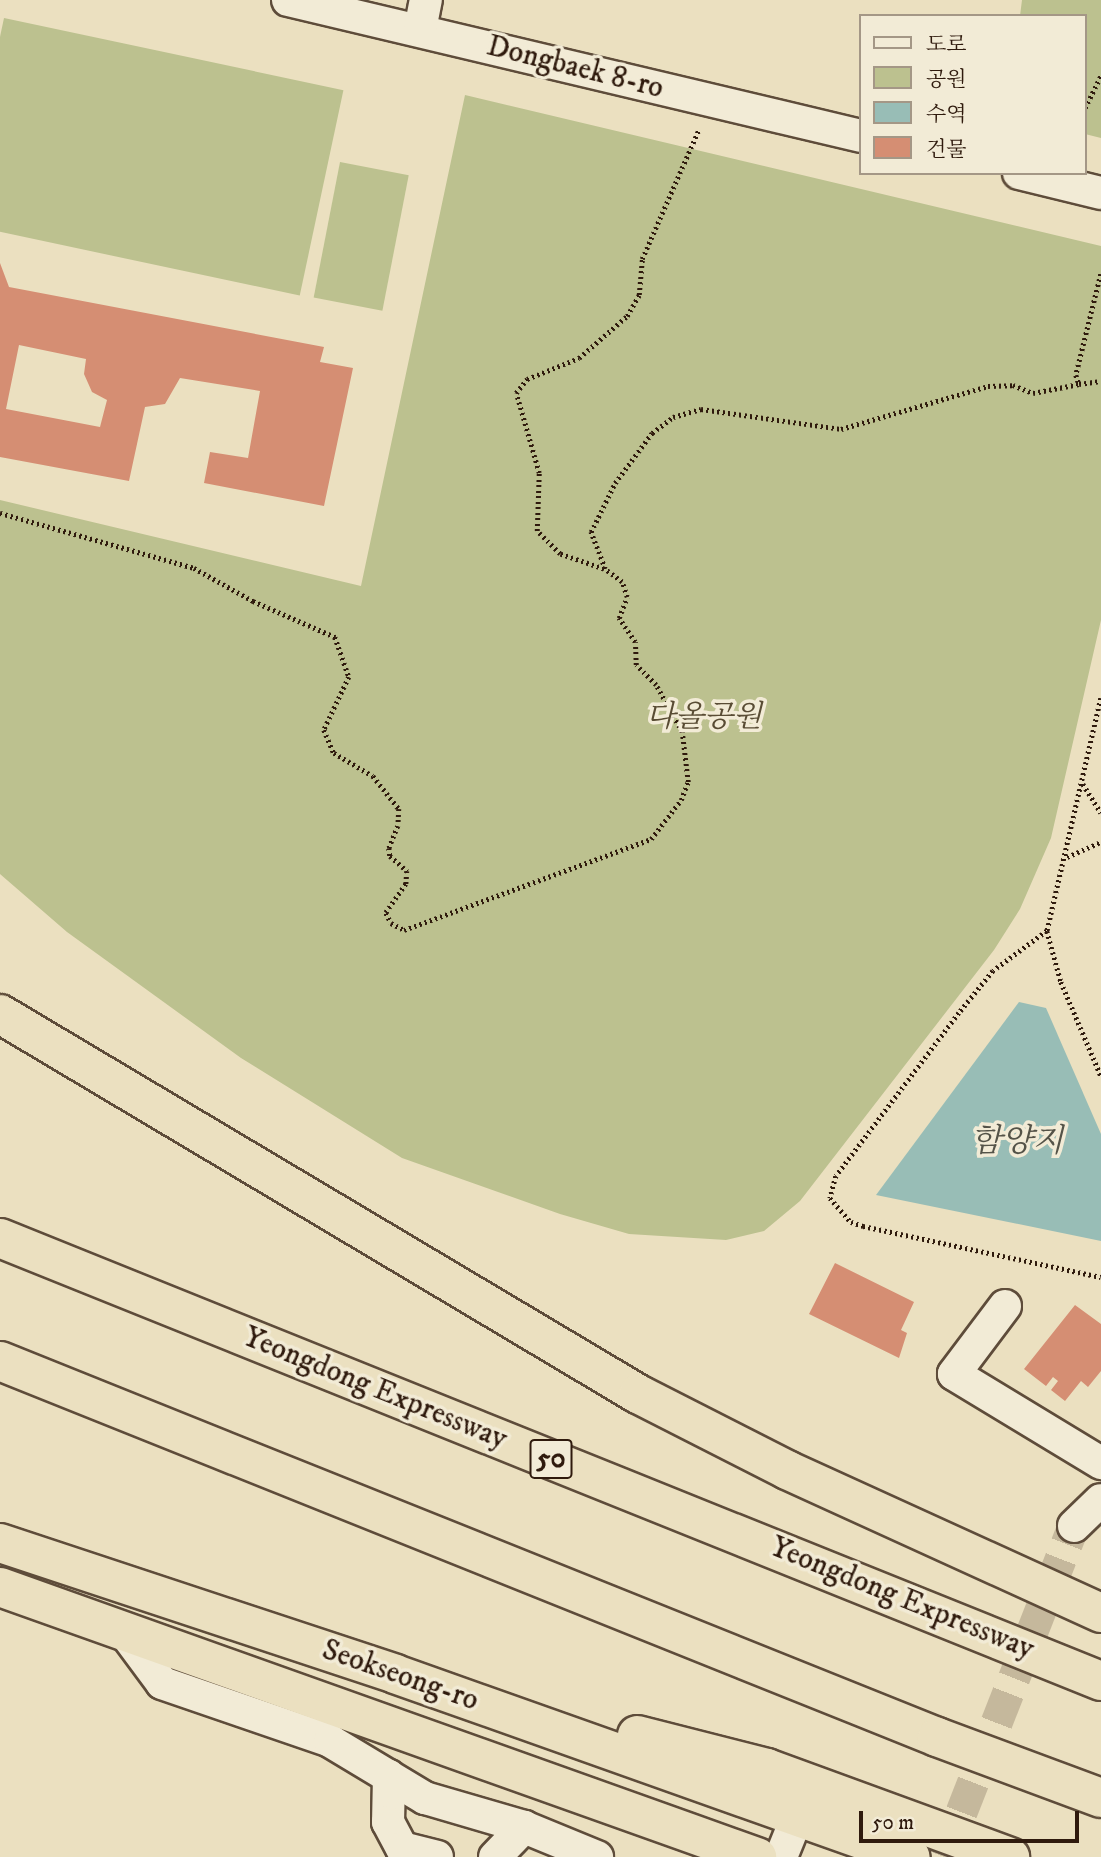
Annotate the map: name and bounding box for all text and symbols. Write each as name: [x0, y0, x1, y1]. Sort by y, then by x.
legend: [860, 14, 1087, 175]
street label: Dongbaek 8-ro: [483, 29, 667, 107]
text: 도로: [926, 32, 967, 58]
text: 공원: [926, 67, 967, 93]
text: 수역: [926, 102, 967, 128]
text: 건물: [926, 137, 967, 163]
park label: 다올공원: [646, 700, 762, 736]
water label: 함양지: [971, 1123, 1063, 1161]
street label: Yeongdong Expressway: [238, 1320, 512, 1458]
road number: 50: [528, 1434, 574, 1484]
street label: Yeongdong Expressway: [765, 1530, 1039, 1668]
street label: Seokseong-ro: [317, 1632, 483, 1720]
scale bar: [863, 1798, 1084, 1842]
text: 50 m: [872, 1810, 914, 1836]

